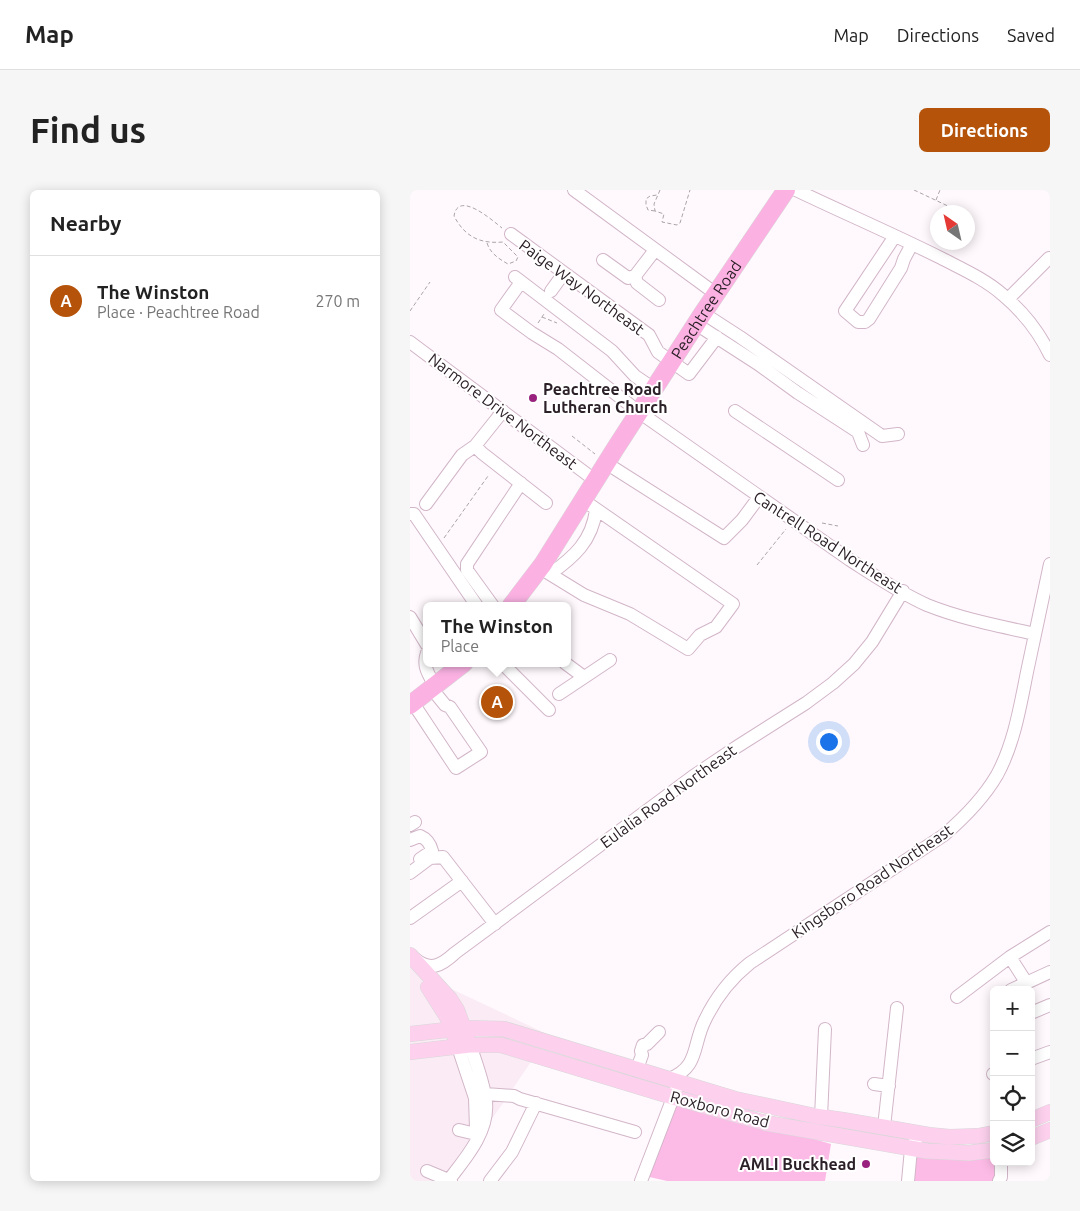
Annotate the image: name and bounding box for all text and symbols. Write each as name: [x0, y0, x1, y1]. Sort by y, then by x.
text: Map: [25, 21, 74, 48]
text: Map: [833, 25, 869, 45]
text: Directions: [897, 25, 979, 45]
text: Saved: [1007, 25, 1055, 45]
button: Directions: [919, 108, 1050, 152]
text: Find us: [30, 110, 146, 150]
north arrow: [930, 205, 975, 250]
text: Nearby: [50, 211, 121, 235]
street label: Paige Way Northeast: [516, 236, 648, 339]
street label: Peachtree Road: [667, 257, 745, 362]
text: The Winston: [97, 281, 209, 303]
text: A: [60, 292, 72, 310]
text: 270 m: [315, 292, 360, 310]
text: Place · Peachtree Road: [97, 303, 260, 321]
street label: Narmore Drive Northeast: [425, 349, 581, 473]
place label: Peachtree Road Lutheran Church: [543, 380, 668, 416]
marker: Peachtree Road Lutheran Church: [527, 392, 539, 404]
street label: Cantrell Road Northeast: [750, 487, 906, 597]
popup: [423, 602, 571, 667]
text: The Winston: [441, 615, 553, 637]
text: Place: [441, 637, 479, 655]
pin: A: [481, 683, 513, 721]
your location: [816, 729, 842, 755]
street label: Eulalia Road Northeast: [597, 740, 740, 851]
street label: Kingsboro Road Northeast: [788, 820, 956, 942]
map controls: [990, 986, 1035, 1166]
button: +: [990, 986, 1035, 1031]
button: −: [990, 1031, 1035, 1076]
button: locate: [990, 1076, 1035, 1121]
street label: Roxboro Road: [668, 1087, 772, 1131]
button: layers: [990, 1121, 1035, 1166]
place label: AMLI Buckhead: [739, 1155, 856, 1173]
marker: AMLI Buckhead: [860, 1158, 872, 1170]

